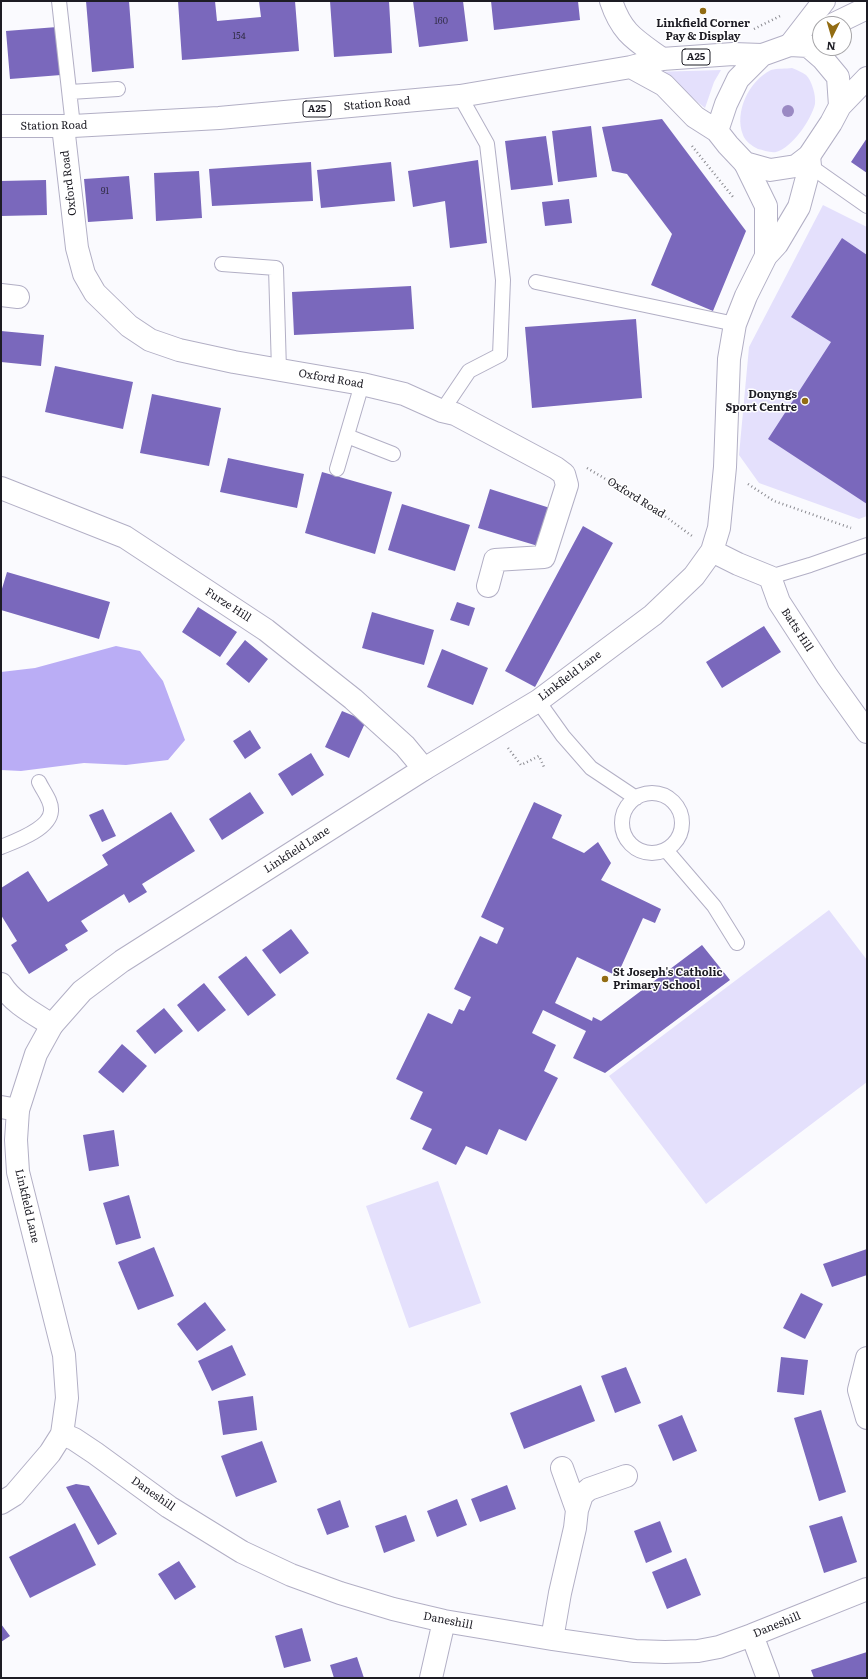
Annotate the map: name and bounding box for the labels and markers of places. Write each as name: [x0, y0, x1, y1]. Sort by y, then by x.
marker: Linkfield Corner Pay & Display: [698, 6, 708, 16]
place label: Linkfield Corner Pay & Display: [656, 17, 750, 43]
place label: Donyngs Sport Centre: [725, 388, 797, 414]
marker: Donyngs Sport Centre: [800, 396, 810, 406]
place label: St Joseph's Catholic Primary School: [613, 966, 722, 992]
marker: St Joseph's Catholic Primary School: [600, 974, 610, 984]

